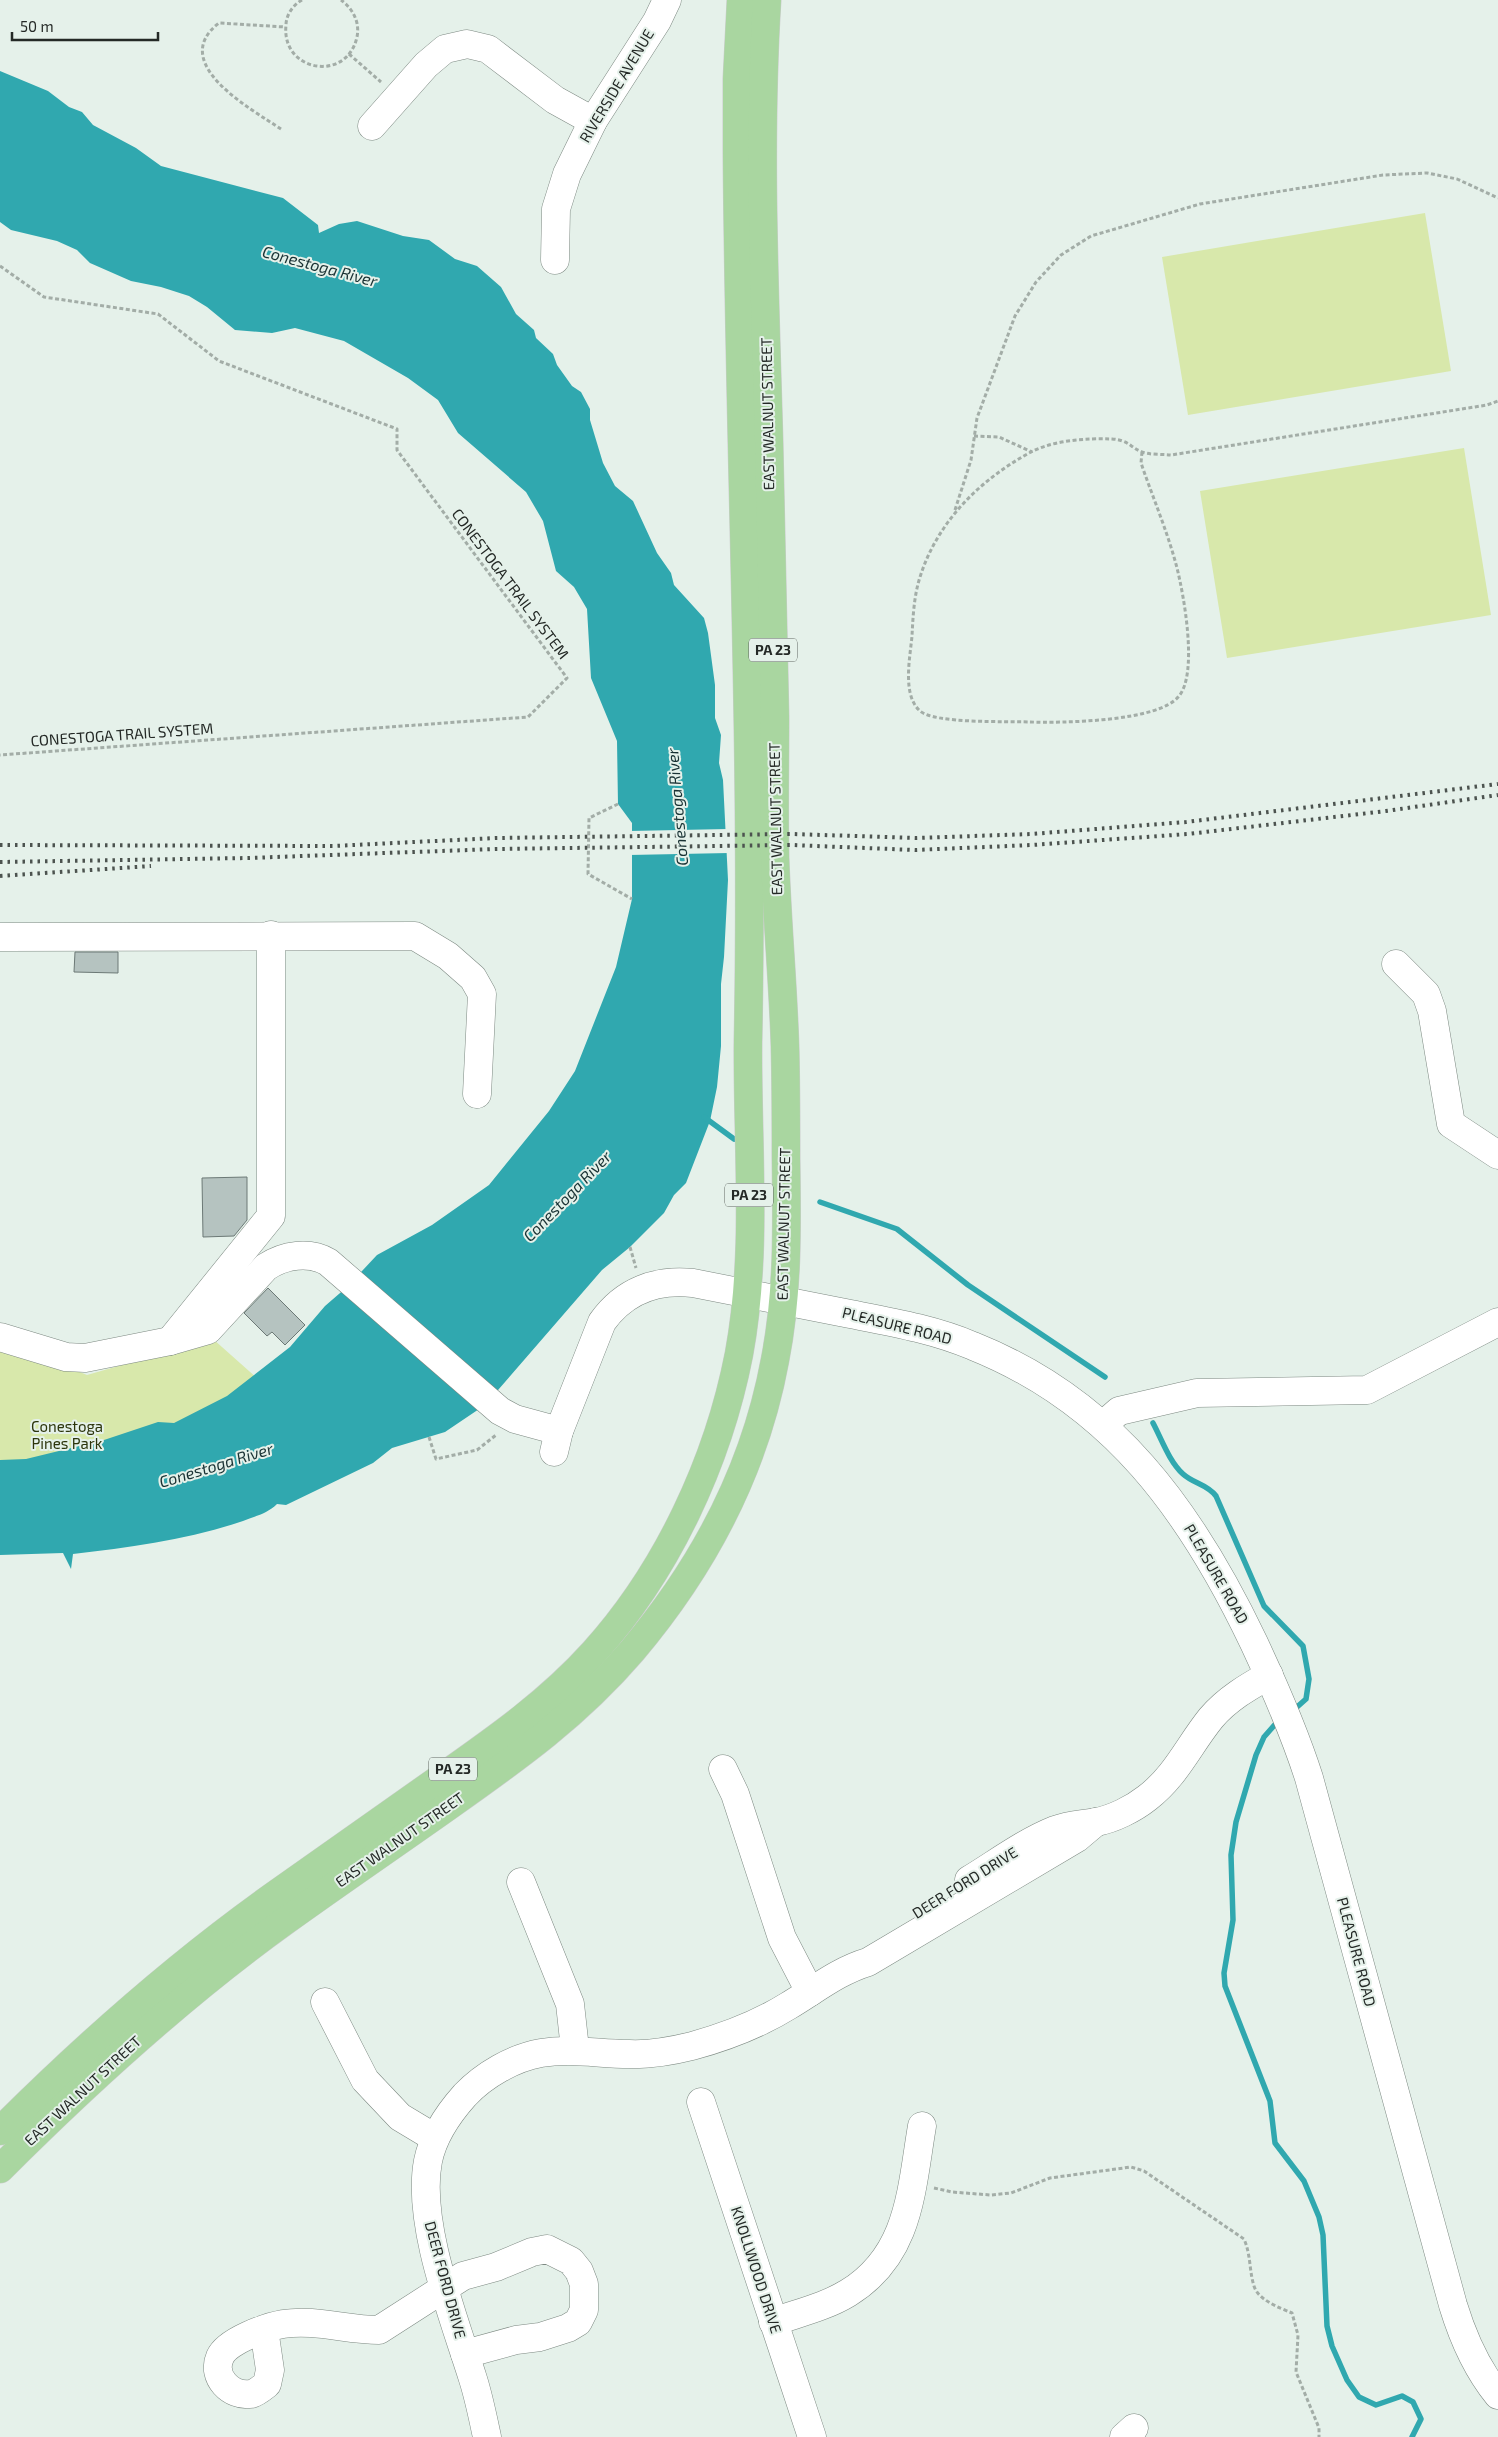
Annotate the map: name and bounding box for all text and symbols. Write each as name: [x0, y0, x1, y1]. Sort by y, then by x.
scale bar: [12, 10, 159, 42]
text: 50 m: [20, 17, 54, 35]
street label: RIVERSIDE AVENUE: [575, 26, 657, 145]
water label: Conestoga River: [261, 241, 380, 290]
street label: EAST WALNUT STREET: [757, 337, 777, 491]
street label: CONESTOGA TRAIL SYSTEM: [448, 505, 573, 662]
road number: PA 23: [749, 638, 797, 662]
street label: CONESTOGA TRAIL SYSTEM: [30, 719, 214, 749]
street label: EAST WALNUT STREET: [765, 742, 785, 896]
water label: Conestoga River: [662, 747, 691, 867]
water label: Conestoga River: [519, 1146, 615, 1245]
street label: EAST WALNUT STREET: [773, 1147, 793, 1301]
road number: PA 23: [725, 1184, 773, 1206]
street label: PLEASURE ROAD: [841, 1303, 954, 1347]
park label: Conestoga Pines Park: [31, 1417, 103, 1452]
water label: Conestoga River: [157, 1438, 276, 1491]
street label: PLEASURE ROAD: [1181, 1520, 1253, 1627]
road number: PA 23: [429, 1758, 477, 1780]
street label: EAST WALNUT STREET: [332, 1788, 467, 1890]
street label: DEER FORD DRIVE: [909, 1843, 1020, 1922]
street label: PLEASURE ROAD: [1334, 1895, 1380, 2008]
street label: EAST WALNUT STREET: [20, 2031, 145, 2149]
street label: KNOLLWOOD DRIVE: [728, 2204, 786, 2335]
street label: DEER FORD DRIVE: [422, 2219, 470, 2340]

